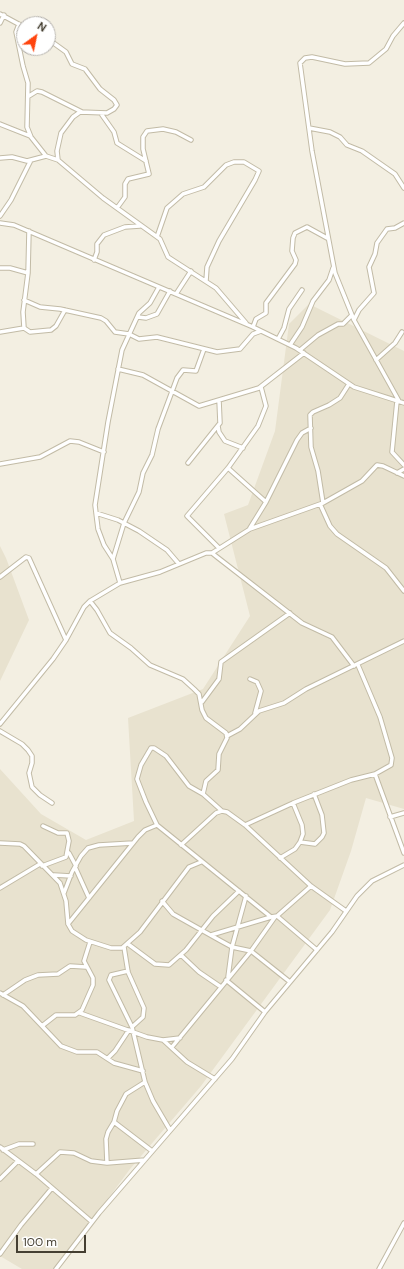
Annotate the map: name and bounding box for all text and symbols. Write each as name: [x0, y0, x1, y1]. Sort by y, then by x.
north arrow: [16, 16, 56, 56]
text: N: [35, 19, 49, 35]
scale bar: [18, 1227, 88, 1253]
text: 100 m: [23, 1234, 57, 1250]

